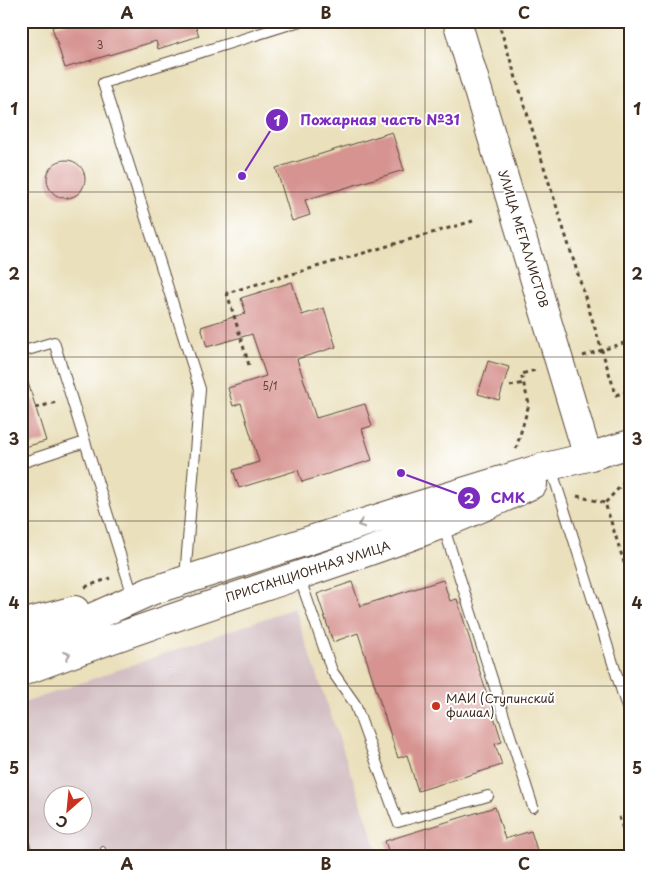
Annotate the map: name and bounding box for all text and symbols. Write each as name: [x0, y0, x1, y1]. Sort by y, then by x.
text: A: [121, 0, 134, 24]
text: B: [321, 0, 332, 24]
text: C: [518, 0, 530, 24]
house number: 3: [97, 37, 103, 52]
text: 1: [10, 96, 18, 120]
text: 1: [633, 96, 641, 120]
callout: Пожарная часть №31: [265, 106, 469, 135]
text: 1: [273, 108, 281, 131]
text: Пожарная часть №31: [300, 109, 460, 130]
street label: УЛИЦА МЕТАЛЛИСТОВ: [494, 168, 553, 310]
text: 2: [8, 261, 20, 285]
text: 2: [631, 261, 643, 285]
house number: 5/1: [262, 378, 278, 393]
text: 3: [9, 426, 19, 450]
text: 3: [632, 426, 642, 450]
callout: СМК: [456, 484, 535, 513]
text: 2: [464, 486, 475, 509]
text: СМК: [491, 487, 526, 508]
one-way arrow: [357, 518, 366, 528]
street label: ПРИСТАНЦИОННАЯ УЛИЦА: [223, 536, 392, 606]
text: 4: [9, 590, 20, 614]
text: 4: [632, 590, 643, 614]
one-way arrow: [62, 651, 71, 661]
place label: МАИ (Ступинский филиал): [446, 689, 555, 721]
marker: МАИ (Ступинский филиал): [430, 700, 442, 712]
text: 5: [9, 755, 19, 779]
text: 5: [632, 755, 642, 779]
north arrow: [42, 786, 92, 836]
text: С: [52, 810, 71, 834]
text: A: [121, 851, 134, 875]
text: B: [321, 851, 332, 875]
text: C: [518, 851, 530, 875]

